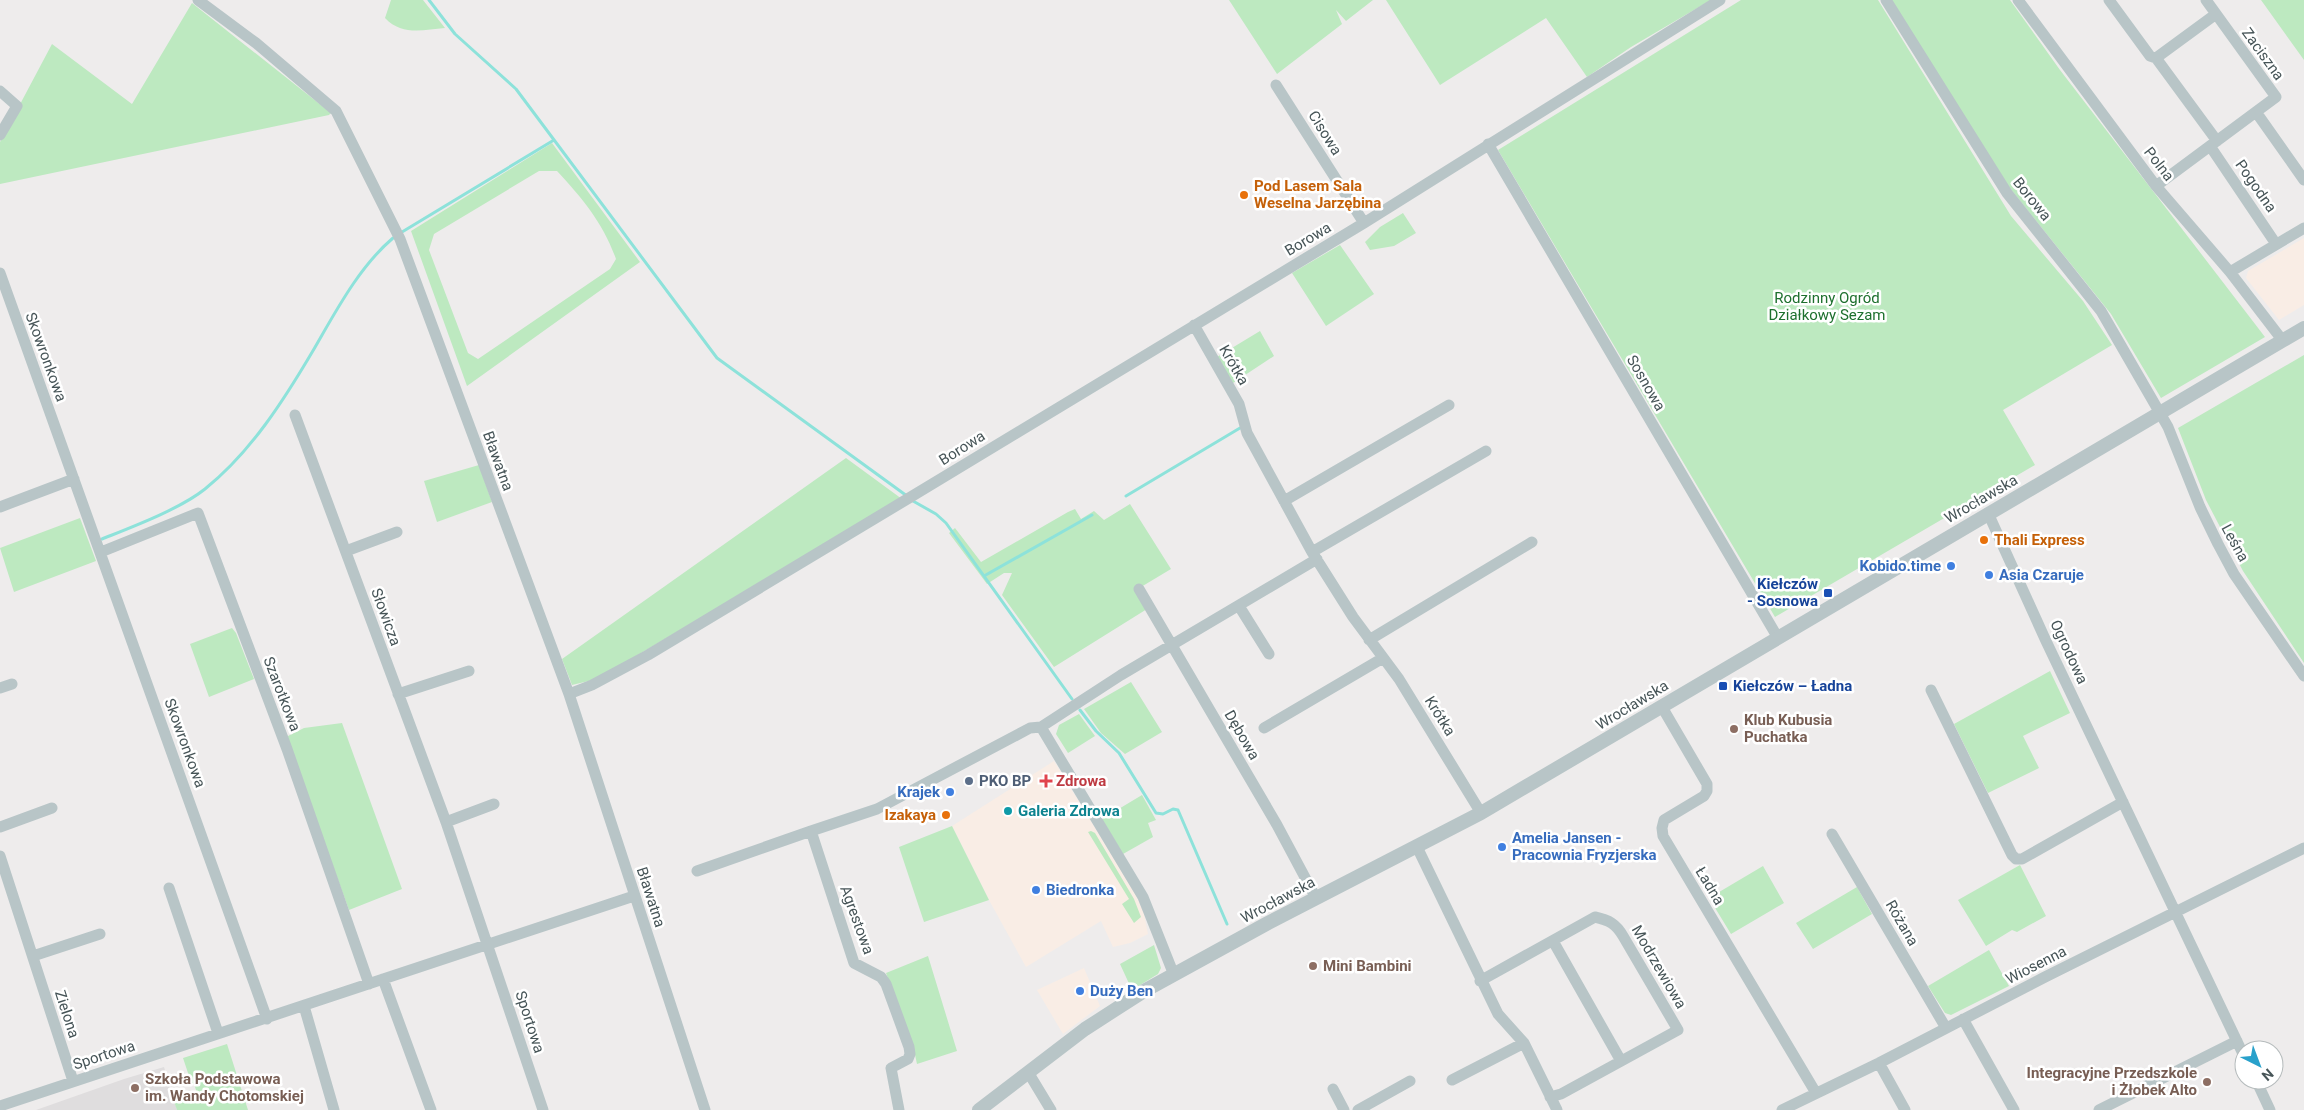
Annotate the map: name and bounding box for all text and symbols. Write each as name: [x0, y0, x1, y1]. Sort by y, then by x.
street label: Zaciszna: [2238, 24, 2288, 84]
street label: Cisowa: [1304, 107, 1346, 159]
street label: Polna: [2140, 143, 2178, 185]
street label: Pogodna: [2231, 156, 2281, 216]
street label: Borowa: [2009, 174, 2055, 224]
place label: Pod Lasem Sala Weselna Jarzębina: [1254, 177, 1381, 212]
marker: Pod Lasem Sala Weselna Jarzębina: [1238, 189, 1250, 201]
street label: Borowa: [1282, 218, 1334, 260]
park label: Rodzinny Ogród Działkowy Sezam: [1768, 289, 1886, 324]
street label: Skowronkowa: [22, 310, 70, 404]
street label: Krótka: [1215, 342, 1253, 388]
street label: Sosnowa: [1623, 352, 1669, 414]
street label: Borowa: [936, 427, 988, 469]
street label: Bławatna: [479, 429, 517, 493]
street label: Wrocławska: [1941, 471, 2021, 527]
street label: Leśna: [2217, 521, 2253, 565]
place label: Thali Express: [1994, 531, 2085, 549]
marker: Thali Express: [1978, 534, 1990, 546]
place label: Kobido.time: [1859, 557, 1941, 575]
marker: Kobido.time: [1945, 560, 1957, 572]
place label: Asia Czaruje: [1999, 566, 2084, 584]
marker: Asia Czaruje: [1983, 569, 1995, 581]
place label: Kiełczów - Sosnowa: [1747, 575, 1818, 610]
street label: Słowicza: [367, 586, 405, 648]
marker: Kiełczów - Sosnowa: [1822, 587, 1834, 599]
street label: Ogrodowa: [2046, 617, 2092, 687]
street label: Szarotkowa: [260, 654, 304, 734]
street label: Wrocławska: [1592, 676, 1672, 734]
place label: Kiełczów – Ładna: [1733, 677, 1852, 695]
marker: Kiełczów – Ładna: [1717, 680, 1729, 692]
street label: Krótka: [1421, 693, 1459, 739]
street label: Skowronkowa: [161, 696, 209, 790]
street label: Dębowa: [1221, 707, 1263, 763]
place label: Klub Kubusia Puchatka: [1744, 711, 1832, 746]
marker: Klub Kubusia Puchatka: [1728, 723, 1740, 735]
place label: PKO BP: [979, 772, 1032, 790]
place label: Zdrowa: [1056, 772, 1106, 790]
marker: PKO BP: [963, 775, 975, 787]
marker: Zdrowa: [1040, 775, 1052, 787]
place label: Krajek: [897, 783, 941, 801]
marker: Krajek: [944, 786, 956, 798]
place label: Galeria Zdrowa: [1018, 802, 1120, 820]
marker: Galeria Zdrowa: [1002, 805, 1014, 817]
place label: Izakaya: [885, 806, 936, 824]
marker: Izakaya: [940, 809, 952, 821]
place label: Amelia Jansen - Pracownia Fryzjerska: [1512, 829, 1656, 864]
marker: Amelia Jansen - Pracownia Fryzjerska: [1496, 841, 1508, 853]
street label: Ładna: [1692, 864, 1728, 908]
street label: Bławatna: [633, 865, 669, 929]
street label: Wrocławska: [1238, 873, 1318, 927]
place label: Biedronka: [1046, 881, 1114, 899]
street label: Agrestowa: [836, 883, 878, 957]
marker: Biedronka: [1030, 884, 1042, 896]
street label: Różana: [1882, 897, 1922, 949]
street label: Modrzewiowa: [1628, 922, 1690, 1012]
street label: Wiosenna: [2003, 942, 2069, 988]
place label: Mini Bambini: [1323, 957, 1412, 975]
marker: Mini Bambini: [1307, 960, 1319, 972]
place label: Duży Ben: [1090, 982, 1153, 1000]
marker: Duży Ben: [1074, 985, 1086, 997]
street label: Zielona: [51, 988, 83, 1040]
street label: Sportowa: [512, 989, 548, 1055]
street label: Sportowa: [71, 1037, 137, 1073]
north arrow: [2234, 1040, 2284, 1090]
place label: Integracyjne Przedszkole i Żłobek Alto: [2027, 1064, 2197, 1099]
text: N: [2259, 1065, 2277, 1084]
place label: Szkoła Podstawowa im. Wandy Chotomskiej: [145, 1070, 304, 1105]
marker: Integracyjne Przedszkole i Żłobek Alto: [2201, 1076, 2213, 1088]
marker: Szkoła Podstawowa im. Wandy Chotomskiej: [129, 1082, 141, 1094]

